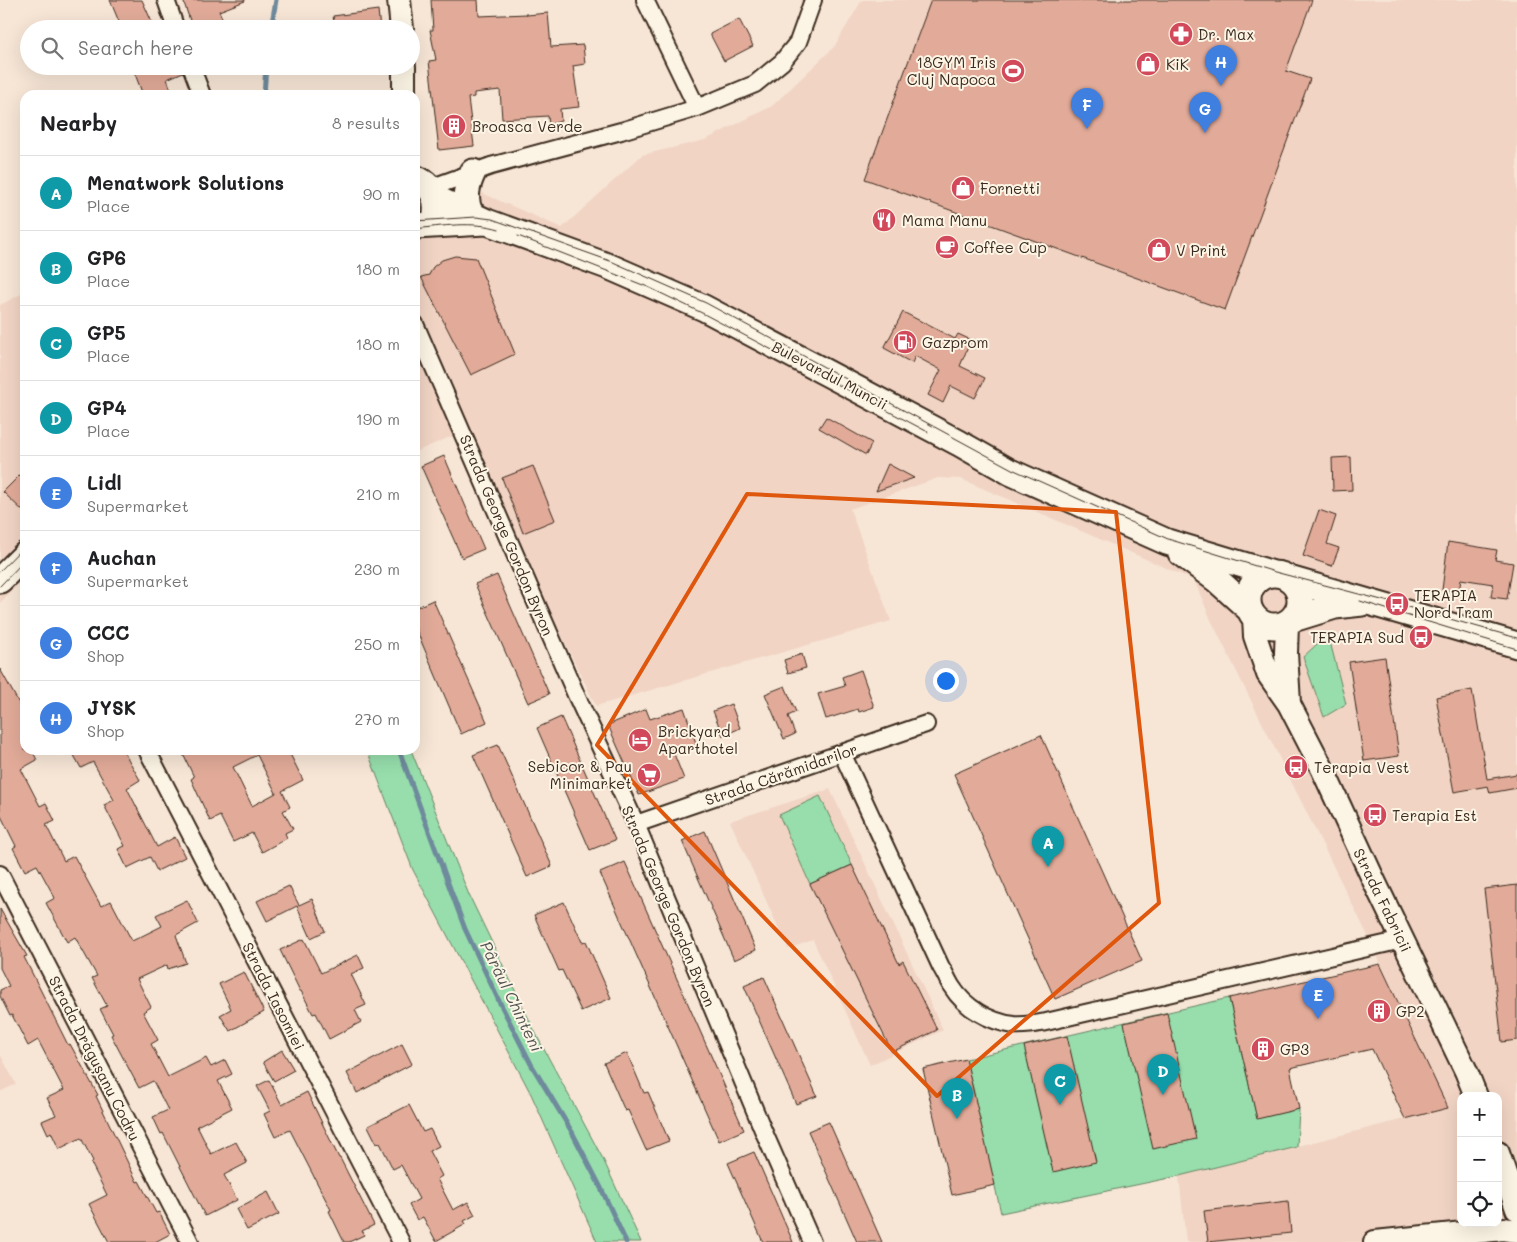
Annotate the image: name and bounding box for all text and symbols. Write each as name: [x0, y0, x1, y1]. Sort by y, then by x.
search box: [20, 20, 420, 75]
pharmacy icon: Dr. Max: [1168, 21, 1194, 47]
place label: Dr. Max: [1198, 24, 1254, 44]
icon: search: [38, 34, 66, 62]
text: Search here: [78, 35, 194, 60]
pin: H: [1205, 45, 1237, 86]
shop icon: KiK: [1135, 51, 1161, 77]
place label: 18GYM Iris Cluj Napoca: [907, 52, 996, 89]
place label: KiK: [1166, 54, 1189, 74]
sports icon: 18GYM Iris Cluj Napoca: [1000, 58, 1026, 84]
pin: F: [1071, 88, 1103, 129]
pin: G: [1189, 92, 1221, 133]
text: Nearby: [40, 109, 117, 136]
text: 8 results: [332, 112, 400, 133]
building icon: Broasca Verde: [441, 113, 467, 139]
place label: Broasca Verde: [472, 116, 583, 136]
text: Menatwork Solutions: [87, 170, 284, 195]
shop icon: Fornetti: [950, 175, 976, 201]
place label: Fornetti: [980, 178, 1040, 198]
text: A: [50, 183, 62, 204]
text: 90 m: [363, 183, 400, 204]
text: Place: [87, 195, 130, 216]
restaurant icon: Mama Manu: [871, 207, 897, 233]
place label: Mama Manu: [902, 210, 987, 230]
cafe icon: Coffee Cup: [934, 234, 960, 260]
place label: Coffee Cup: [964, 237, 1047, 257]
shop icon: V Print: [1146, 237, 1172, 263]
place label: V Print: [1176, 240, 1227, 260]
text: GP6: [87, 245, 126, 270]
text: B: [51, 258, 61, 279]
text: 180 m: [355, 258, 400, 279]
text: Place: [87, 270, 130, 291]
text: GP5: [87, 320, 126, 345]
fuel station icon: Gazprom: [892, 329, 918, 355]
place label: Gazprom: [922, 332, 988, 352]
text: C: [50, 333, 62, 354]
text: 180 m: [355, 333, 400, 354]
street label: Bulevardul Muncii: [769, 336, 891, 414]
text: Place: [87, 345, 130, 366]
text: GP4: [87, 395, 127, 420]
text: D: [50, 408, 62, 429]
text: 190 m: [356, 408, 400, 429]
text: Place: [87, 420, 130, 441]
street label: Strada George Gordon Byron: [456, 432, 558, 638]
text: Lidl: [87, 470, 122, 495]
text: E: [51, 483, 61, 504]
text: 210 m: [356, 483, 400, 504]
text: Supermarket: [87, 495, 189, 516]
text: Auchan: [87, 545, 156, 570]
text: F: [51, 558, 61, 579]
text: 230 m: [354, 558, 400, 579]
text: Supermarket: [87, 570, 189, 591]
place label: TERAPIA Nord Tram: [1414, 585, 1493, 622]
bus stop icon: TERAPIA Nord Tram: [1384, 591, 1410, 617]
text: CCC: [87, 620, 129, 645]
bus stop icon: TERAPIA Sud: [1408, 624, 1434, 650]
place label: TERAPIA Sud: [1310, 627, 1404, 647]
text: G: [50, 633, 62, 654]
text: 250 m: [354, 633, 400, 654]
text: Shop: [87, 645, 124, 666]
your location: [933, 668, 959, 694]
text: JYSK: [87, 695, 136, 720]
text: H: [50, 708, 62, 729]
text: 270 m: [354, 708, 400, 729]
text: Shop: [87, 720, 124, 741]
place label: Brickyard Aparthotel: [658, 721, 738, 758]
hotel icon: Brickyard Aparthotel: [627, 727, 653, 753]
street label: Strada Cărămidarilor: [702, 738, 860, 810]
bus stop icon: Terapia Vest: [1283, 754, 1309, 780]
place label: Sebicor & Pau Minimarket: [528, 756, 632, 793]
place label: Terapia Vest: [1314, 757, 1409, 777]
supermarket icon: Sebicor & Pau Minimarket: [636, 762, 662, 788]
bus stop icon: Terapia Est: [1362, 802, 1388, 828]
street label: Strada George Gordon Byron: [618, 803, 720, 1009]
place label: Terapia Est: [1392, 805, 1477, 825]
pin: A: [1032, 826, 1064, 867]
street label: Strada Fabricii: [1349, 845, 1417, 955]
water label: Pârâul Chinteni: [476, 937, 548, 1055]
street label: Strada Iasomiei: [238, 939, 310, 1053]
street label: Strada Drăgușanu Codru: [44, 972, 145, 1144]
pin: E: [1302, 978, 1334, 1019]
building icon: GP2: [1366, 998, 1392, 1024]
place label: GP2: [1396, 1001, 1425, 1021]
building icon: GP3: [1250, 1036, 1276, 1062]
place label: GP3: [1280, 1039, 1309, 1059]
pin: D: [1147, 1054, 1179, 1095]
pin: C: [1044, 1064, 1076, 1105]
pin: B: [941, 1078, 973, 1119]
map controls: [1457, 1092, 1502, 1227]
button: +: [1457, 1092, 1502, 1137]
button: −: [1457, 1137, 1502, 1182]
button: locate: [1457, 1182, 1502, 1227]

